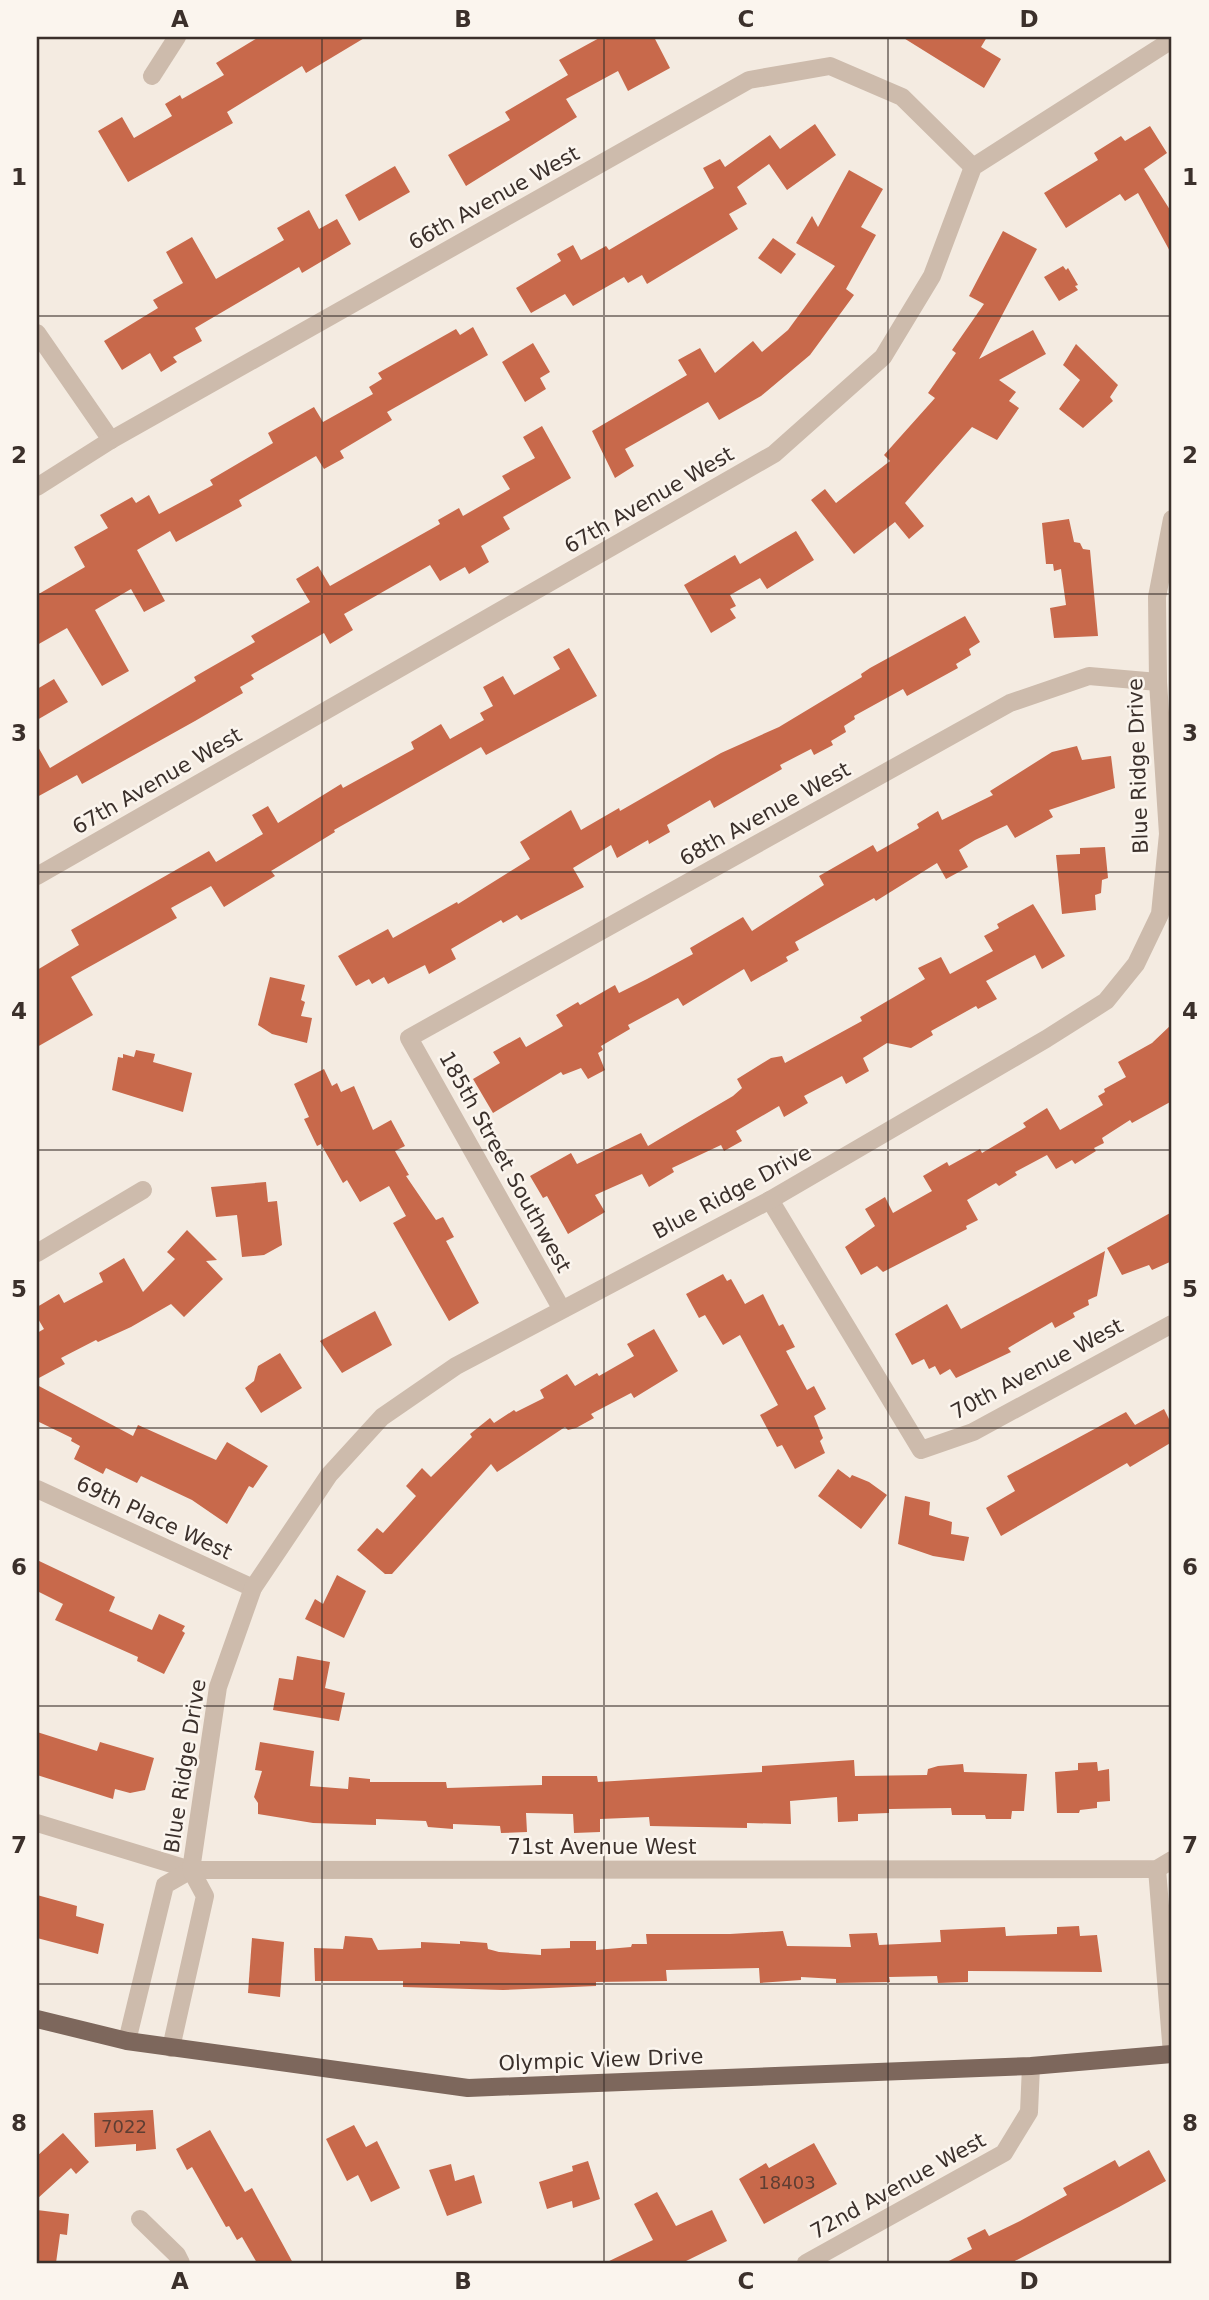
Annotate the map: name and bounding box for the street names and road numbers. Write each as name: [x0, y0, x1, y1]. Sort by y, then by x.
street label: 66th Avenue West: [405, 141, 583, 255]
street label: 67th Avenue West: [560, 442, 738, 558]
street label: Blue Ridge Drive: [1123, 678, 1153, 854]
street label: 67th Avenue West: [68, 723, 246, 839]
street label: 68th Avenue West: [676, 757, 854, 871]
street label: 185th Street Southwest: [434, 1047, 576, 1277]
street label: Blue Ridge Drive: [649, 1140, 815, 1244]
street label: 70th Avenue West: [947, 1314, 1127, 1424]
street label: 69th Place West: [72, 1471, 236, 1565]
street label: Blue Ridge Drive: [159, 1677, 211, 1855]
street label: 71st Avenue West: [508, 1835, 696, 1859]
street label: Olympic View Drive: [498, 2044, 704, 2076]
street label: 72nd Avenue West: [806, 2128, 990, 2244]

